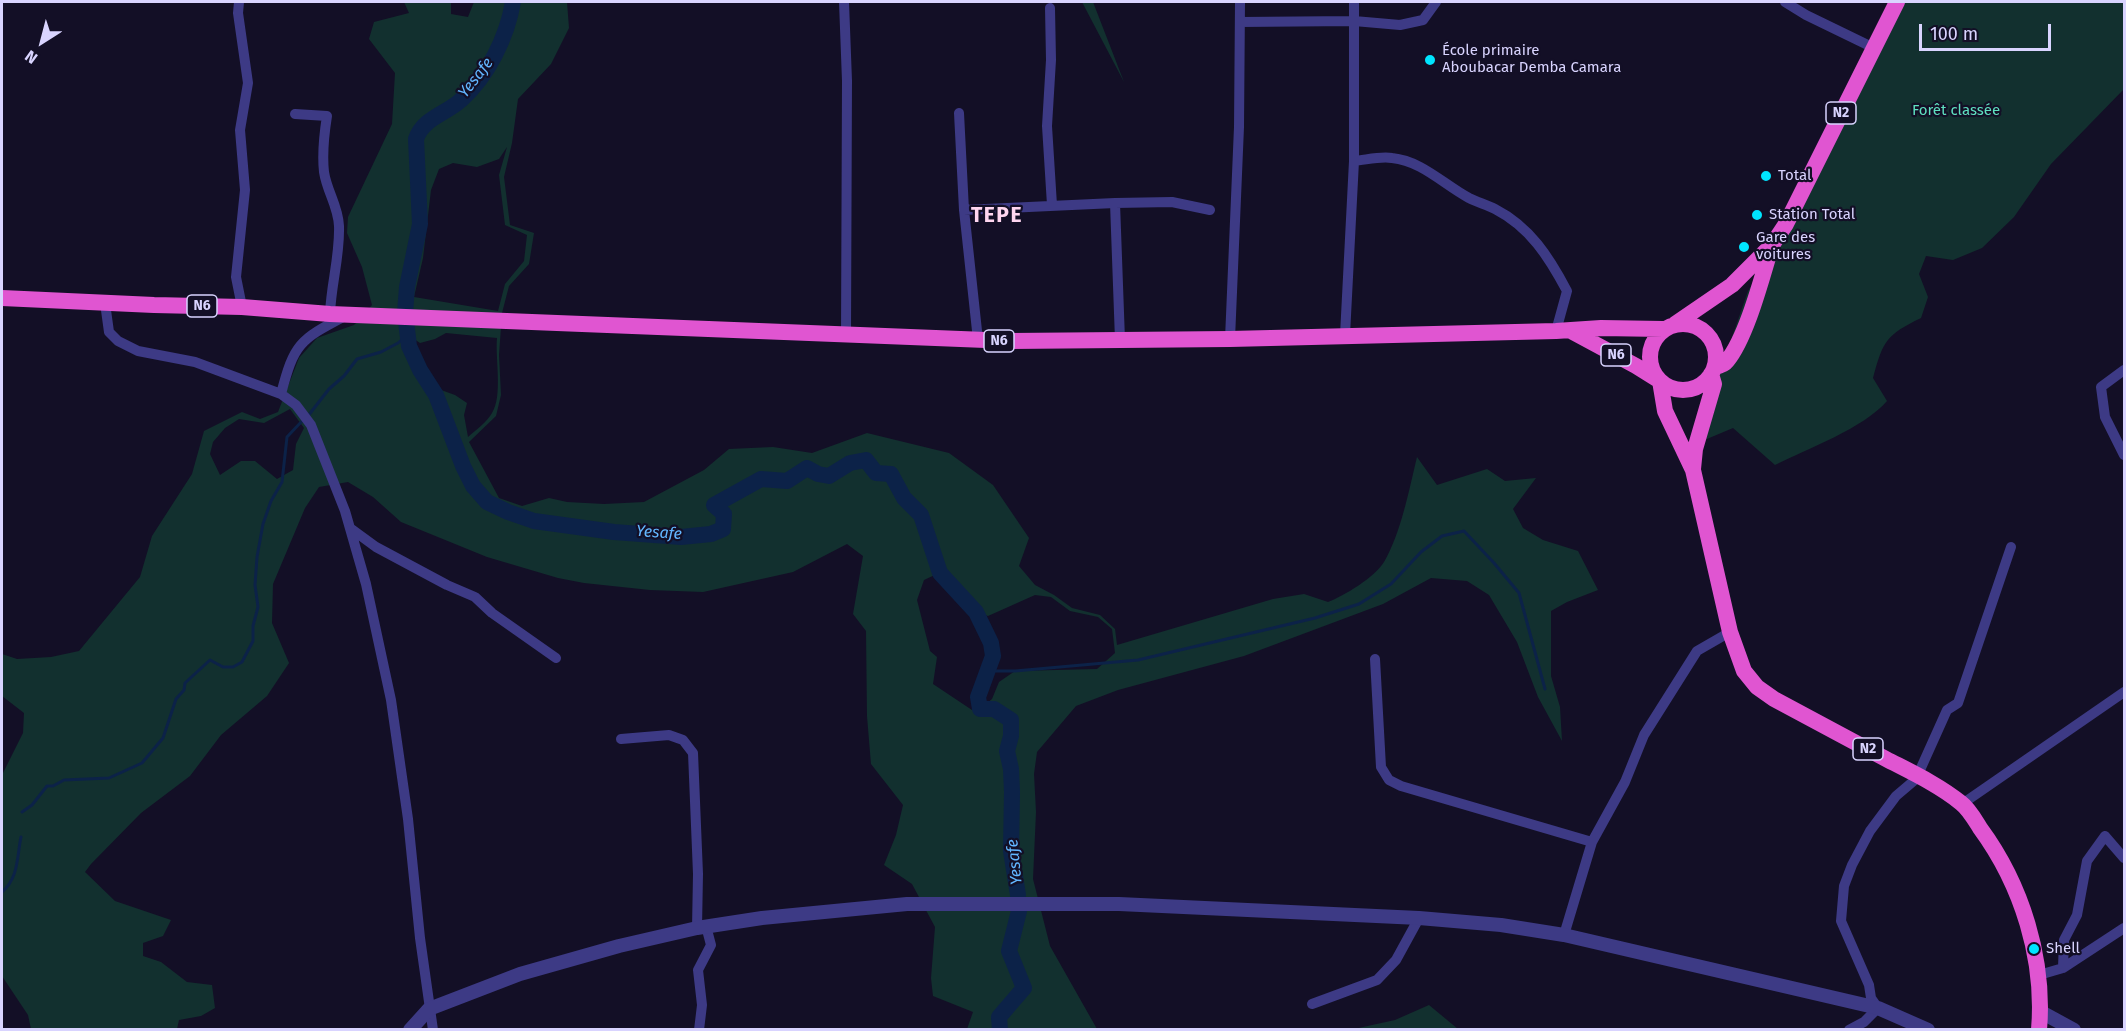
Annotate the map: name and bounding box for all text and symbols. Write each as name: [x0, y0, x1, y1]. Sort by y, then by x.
north arrow: [12, 12, 72, 72]
scale bar: [1922, 12, 2054, 50]
text: 100 m: [1930, 23, 1978, 45]
place label: École primaire Aboubacar Demba Camara: [1442, 42, 1621, 77]
text: N: [21, 46, 41, 68]
marker: École primaire Aboubacar Demba Camara: [1423, 53, 1437, 67]
water label: Yesafe: [454, 54, 498, 102]
road number: N2: [1826, 102, 1856, 124]
park label: Forêt classée: [1912, 102, 2000, 120]
place label: Total: [1778, 167, 1811, 185]
marker: Total: [1759, 169, 1773, 183]
district label: TEPE: [971, 203, 1023, 229]
place label: Station Total: [1769, 206, 1855, 224]
marker: Station Total: [1750, 208, 1764, 222]
place label: Gare des voitures: [1756, 229, 1815, 264]
marker: Gare des voitures: [1737, 240, 1751, 254]
road number: N6: [187, 295, 217, 317]
road number: N6: [984, 330, 1014, 352]
road number: N6: [1601, 344, 1631, 366]
water label: Yesafe: [635, 522, 683, 544]
road number: N2: [1853, 738, 1883, 760]
water label: Yesafe: [1003, 838, 1027, 886]
place label: Shell: [2046, 940, 2080, 958]
marker: Shell: [2027, 942, 2041, 956]

